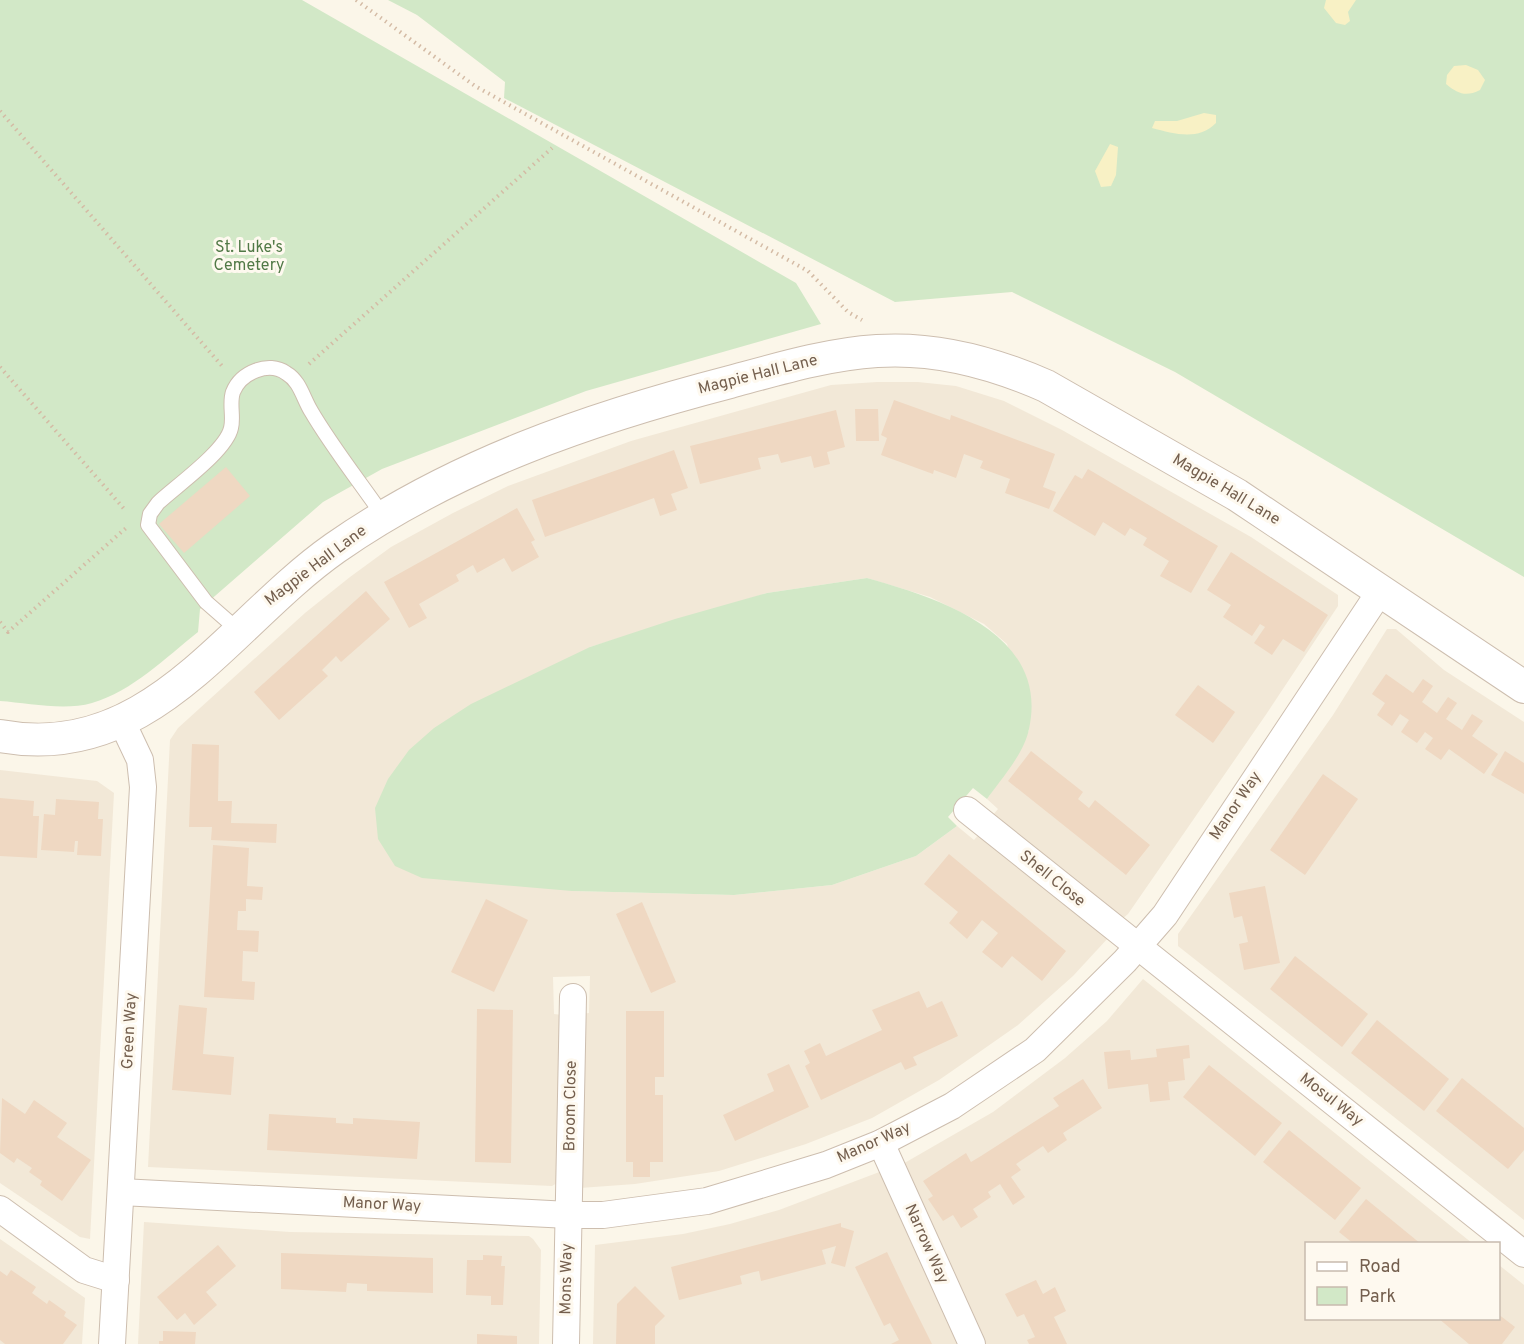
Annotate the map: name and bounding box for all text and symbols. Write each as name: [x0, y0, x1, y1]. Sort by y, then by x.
park label: St. Luke's Cemetery: [214, 238, 284, 276]
street label: Magpie Hall Lane: [696, 350, 820, 400]
street label: Magpie Hall Lane: [1168, 450, 1284, 530]
street label: Magpie Hall Lane: [261, 521, 371, 611]
street label: Manor Way: [1206, 768, 1266, 844]
street label: Shell Close: [1015, 846, 1089, 912]
street label: Green Way: [118, 992, 142, 1070]
street label: Broom Close: [560, 1060, 582, 1152]
street label: Mosul Way: [1295, 1069, 1367, 1131]
street label: Manor Way: [834, 1118, 914, 1168]
street label: Manor Way: [342, 1193, 422, 1217]
street label: Narrow Way: [900, 1201, 952, 1287]
legend: [1305, 1242, 1500, 1320]
street label: Mons Way: [556, 1243, 578, 1315]
text: Road: [1359, 1256, 1401, 1279]
text: Park: [1359, 1286, 1396, 1309]

